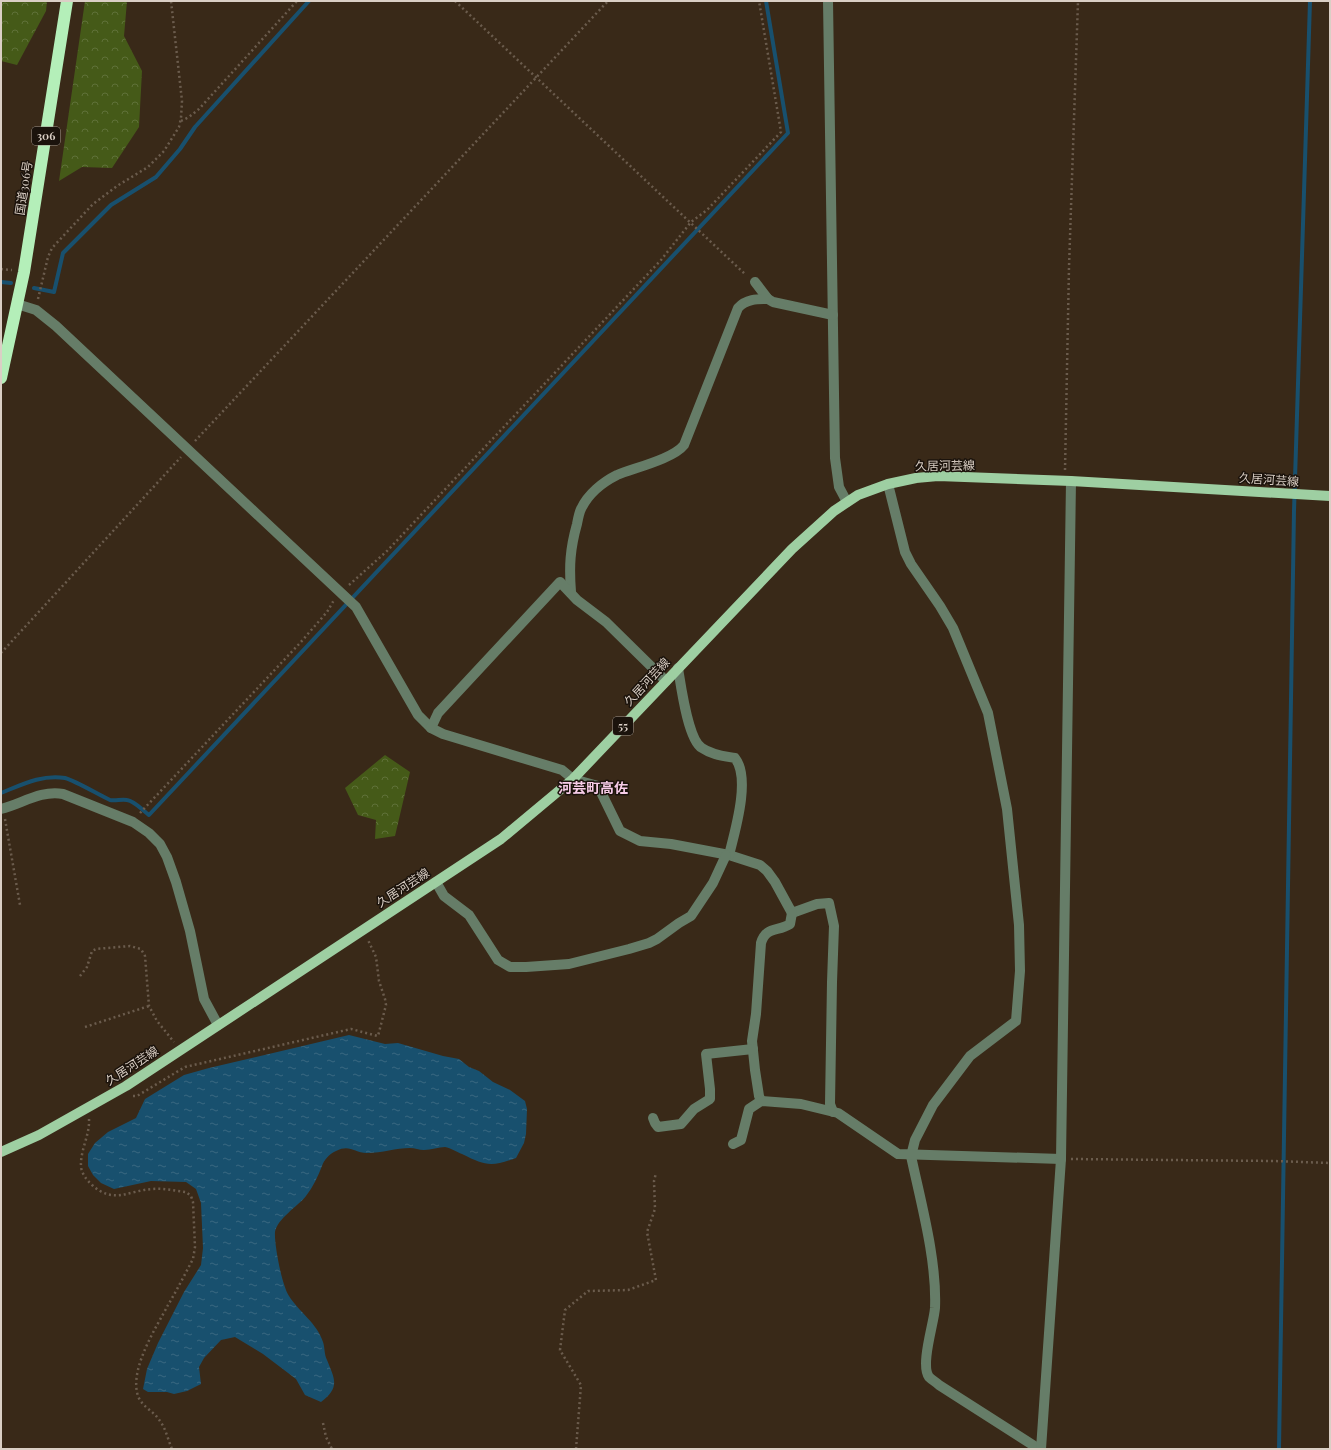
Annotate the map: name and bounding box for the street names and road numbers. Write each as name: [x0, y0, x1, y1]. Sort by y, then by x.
road number: 306: [32, 127, 60, 145]
street label: 国道306号: [11, 160, 35, 216]
street label: 久居河芸線: [915, 456, 975, 474]
street label: 久居河芸線: [1239, 469, 1300, 489]
street label: 久居河芸線: [620, 654, 673, 709]
road number: 55: [613, 717, 633, 735]
street label: 久居河芸線: [373, 864, 432, 910]
street label: 久居河芸線: [102, 1042, 161, 1088]

